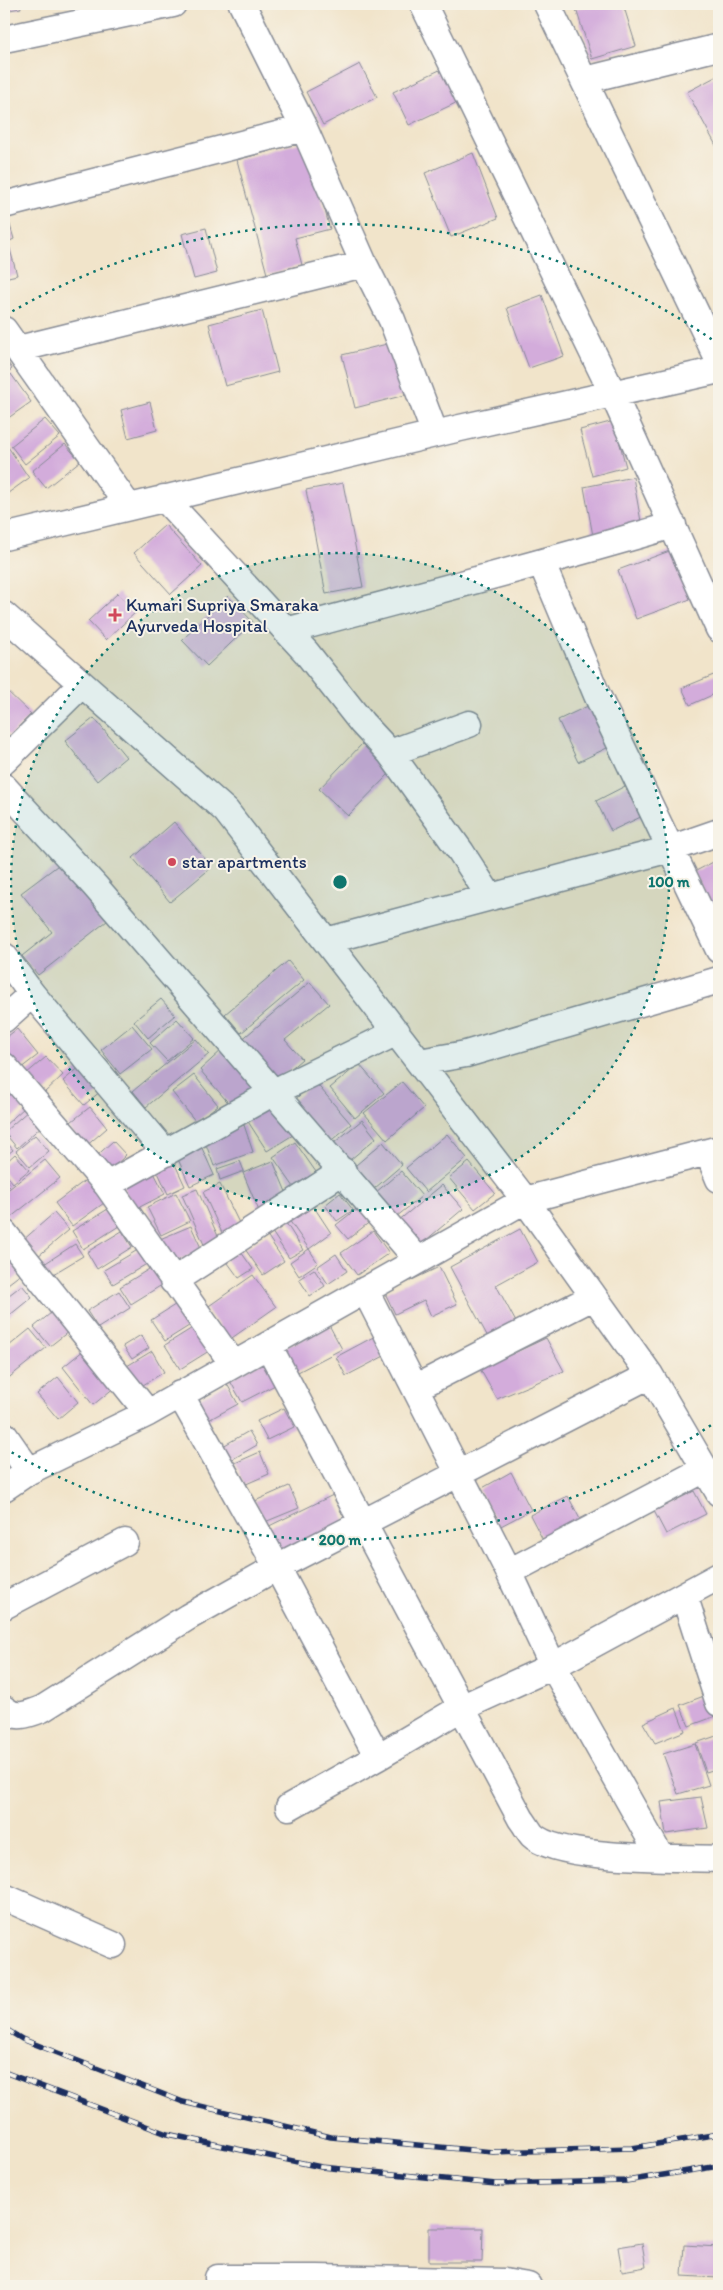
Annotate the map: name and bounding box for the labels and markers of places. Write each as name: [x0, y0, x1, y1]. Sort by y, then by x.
place label: Kumari Supriya Smaraka Ayurveda Hospital: [126, 594, 320, 637]
marker: Kumari Supriya Smaraka Ayurveda Hospital: [108, 608, 122, 622]
place label: star apartments: [182, 851, 307, 873]
marker: star apartments: [166, 856, 178, 868]
centre of rings: [331, 873, 349, 891]

